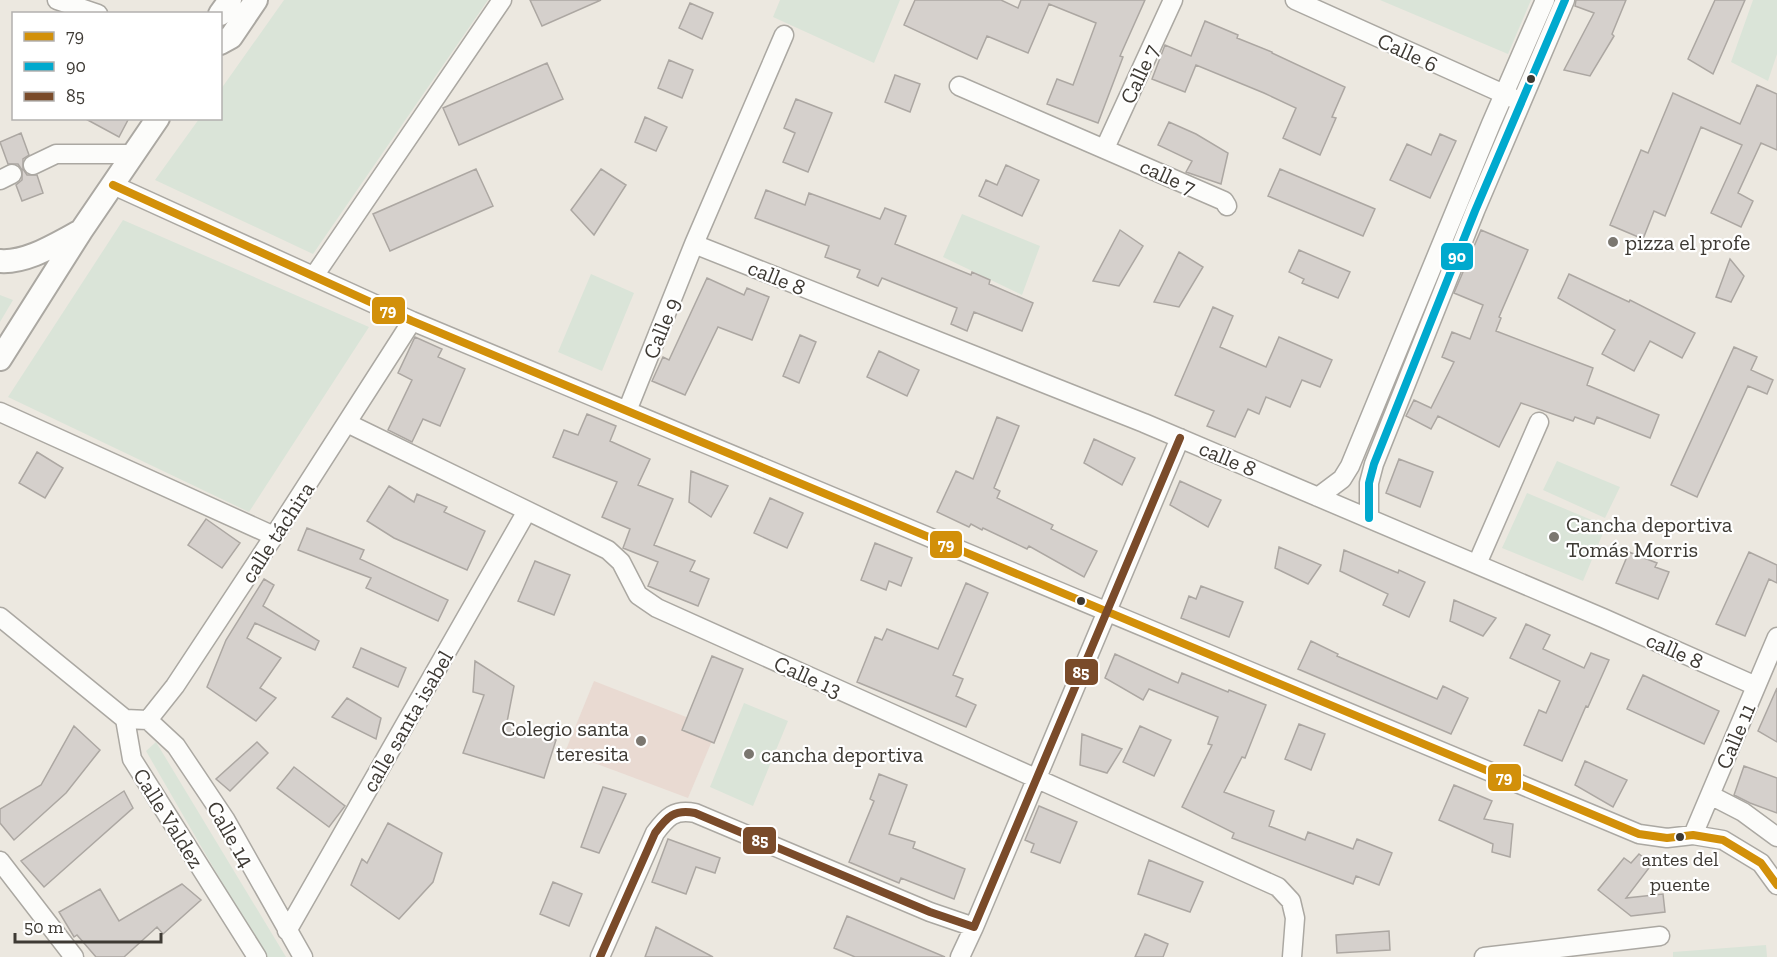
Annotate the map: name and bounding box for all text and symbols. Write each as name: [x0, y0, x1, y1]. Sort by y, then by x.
legend: [12, 12, 222, 120]
text: 79: [66, 25, 84, 47]
street label: Calle 6: [1373, 27, 1442, 78]
street label: Calle 7: [1114, 40, 1165, 108]
text: 90: [66, 55, 86, 77]
unlabelled marker: [1525, 73, 1537, 85]
text: 85: [66, 85, 85, 107]
street label: calle 7: [1136, 152, 1200, 201]
place label: pizza el profe: [1625, 229, 1750, 256]
marker: pizza el profe: [1606, 235, 1620, 249]
line badge: 90: [1440, 242, 1474, 271]
text: 90: [1448, 247, 1466, 266]
street label: calle 8: [744, 254, 810, 301]
street label: Calle 9: [637, 294, 686, 363]
line badge: 79: [371, 296, 406, 325]
text: 79: [380, 301, 397, 320]
street label: calle 8: [1195, 434, 1261, 483]
street label: calle táchira: [235, 476, 320, 588]
place label: Cancha deportiva Tomás Morris: [1566, 511, 1733, 563]
line badge: 79: [929, 530, 963, 559]
marker: Cancha deportiva Tomás Morris: [1547, 530, 1561, 544]
text: 79: [938, 535, 955, 554]
unlabelled marker: [1075, 595, 1087, 607]
street label: calle 8: [1642, 626, 1708, 675]
street label: calle santa isabel: [356, 646, 459, 797]
street label: Calle 13: [770, 650, 846, 703]
line badge: 85: [1064, 658, 1099, 686]
text: 85: [1073, 663, 1089, 682]
street label: Calle 11: [1710, 699, 1762, 773]
place label: Colegio santa teresita: [501, 715, 629, 767]
marker: Colegio santa teresita: [634, 734, 648, 748]
place label: cancha deportiva: [761, 741, 924, 768]
marker: cancha deportiva: [742, 747, 756, 761]
street label: Calle Valdez: [127, 763, 210, 873]
line badge: 79: [1487, 763, 1522, 792]
text: 79: [1496, 768, 1513, 787]
street label: Calle 14: [201, 796, 260, 872]
line badge: 85: [742, 826, 777, 855]
text: 85: [752, 831, 768, 850]
marker: antes del puente: [1674, 831, 1686, 843]
place label: antes del puente: [1642, 847, 1718, 896]
scale bar: [15, 906, 160, 944]
text: 50 m: [24, 916, 64, 938]

